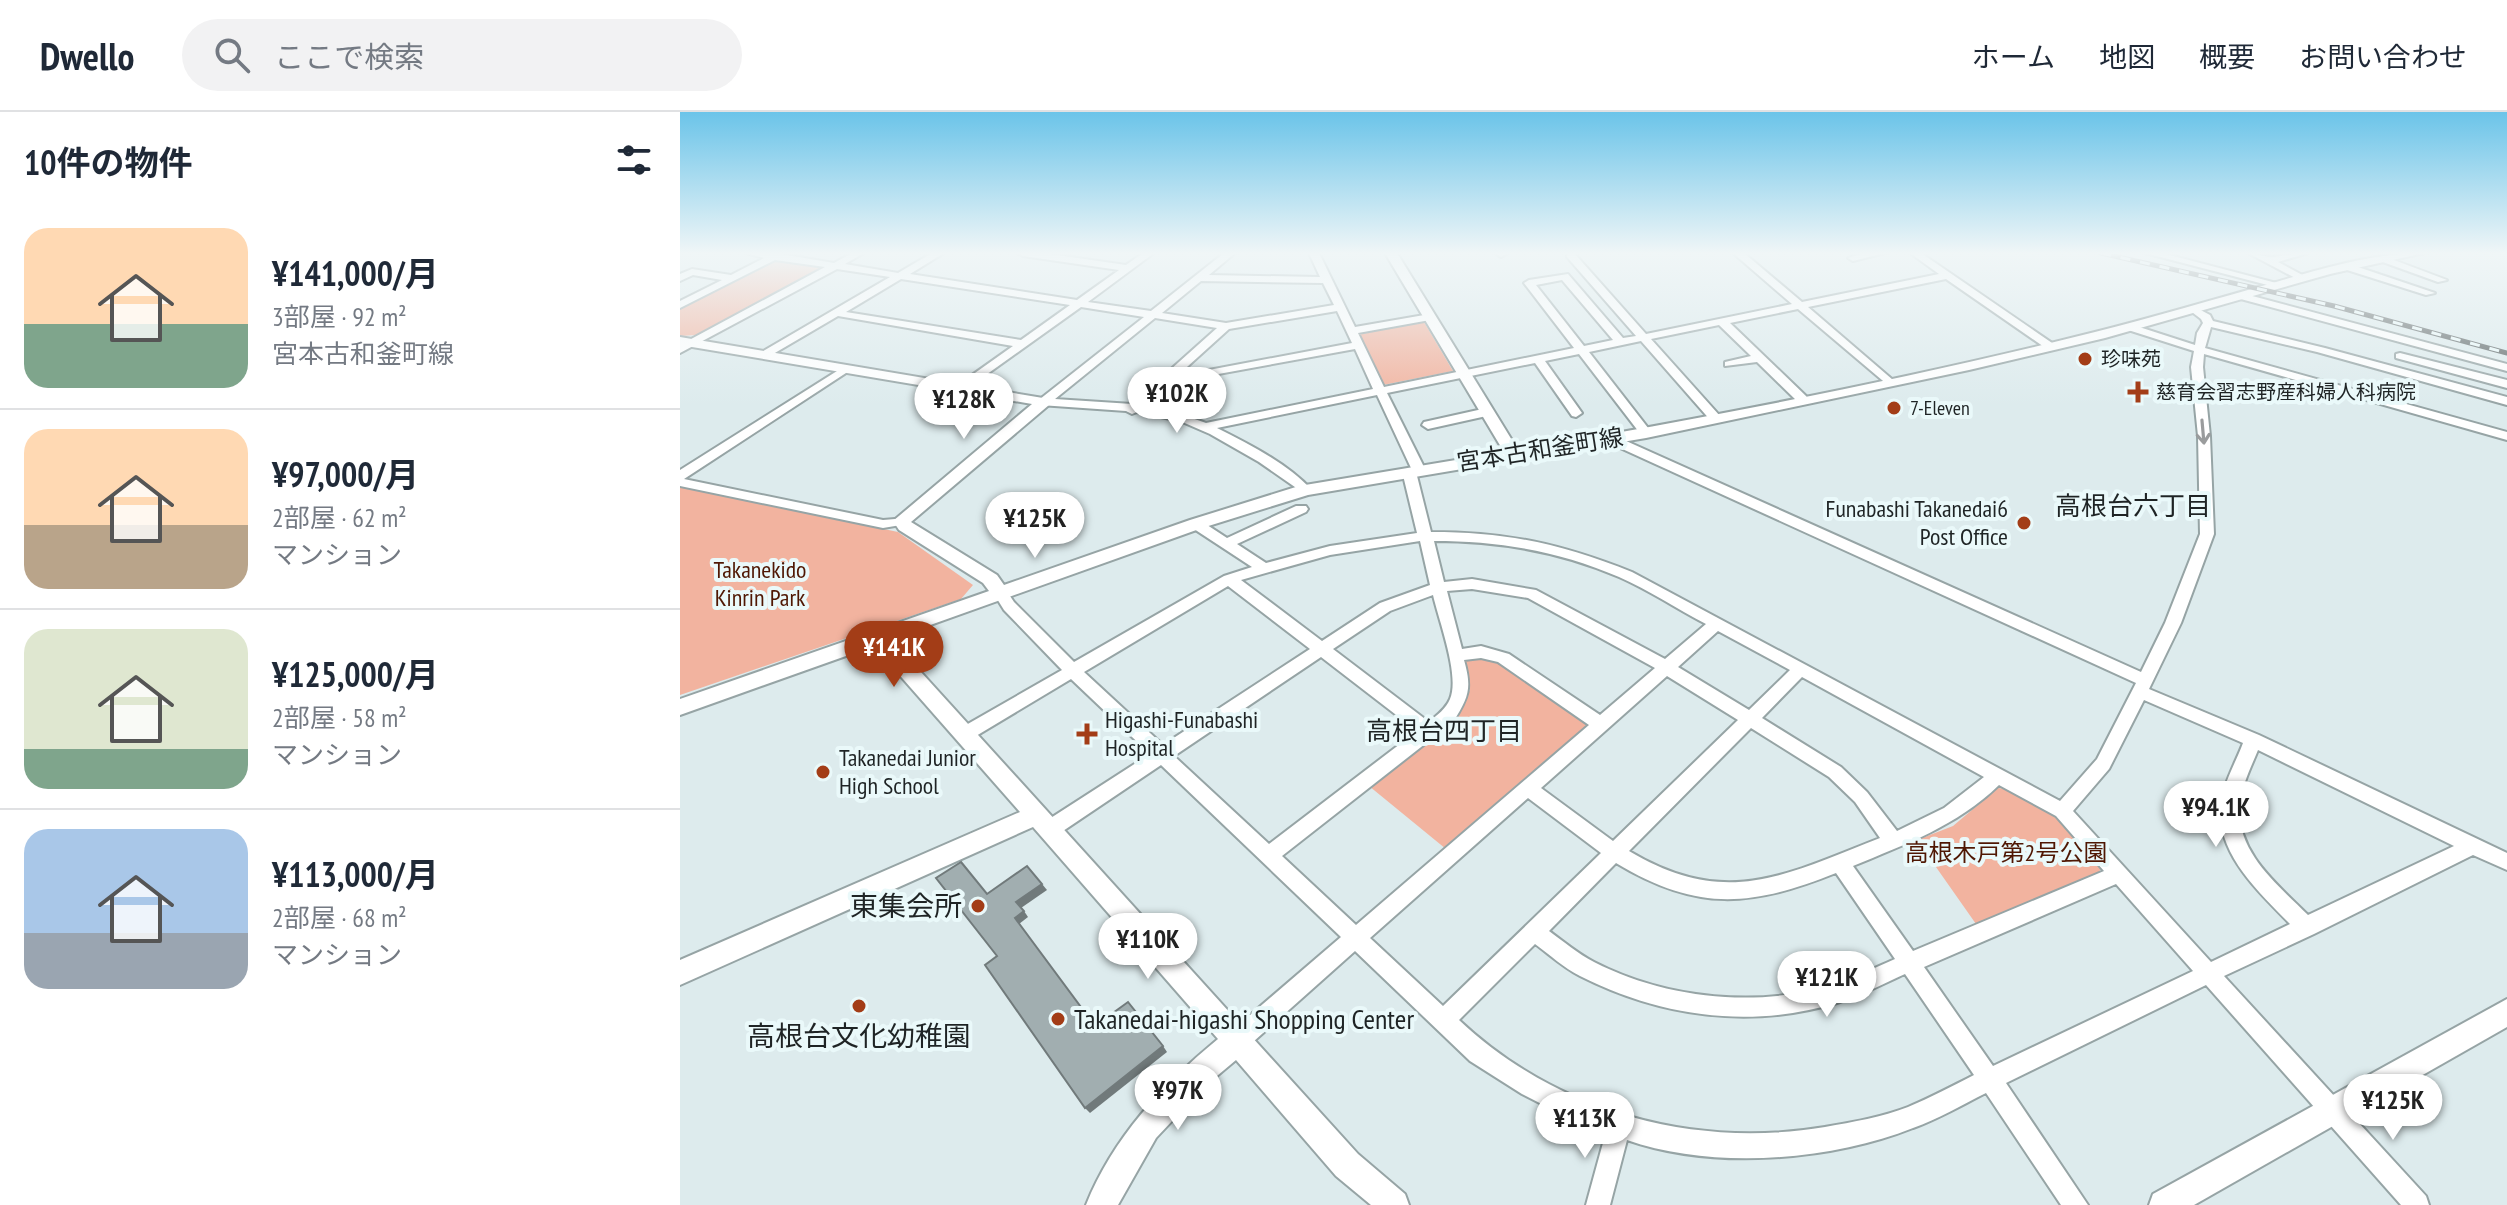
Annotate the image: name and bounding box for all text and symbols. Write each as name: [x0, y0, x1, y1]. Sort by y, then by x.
search box: [182, 19, 742, 91]
text: Dwello: [40, 31, 134, 80]
icon: search: [210, 33, 254, 77]
text: ここで検索: [274, 37, 424, 76]
text: ホーム: [1972, 38, 2055, 75]
text: 地図: [2099, 38, 2155, 75]
text: 概要: [2199, 38, 2255, 75]
text: お問い合わせ: [2299, 38, 2467, 75]
icon: filters: [612, 138, 656, 182]
text: 10件の物件: [24, 140, 193, 184]
text: ¥141,000/月: [272, 251, 439, 295]
icon: home: [88, 260, 184, 356]
text: 3部屋 · 92 m²: [272, 300, 407, 333]
text: 宮本古和釜町線: [272, 337, 454, 370]
place label: 珍味苑: [2101, 346, 2161, 372]
marker: 珍味苑: [2076, 350, 2094, 368]
pin: ¥102K: [1121, 367, 1233, 435]
pin: ¥128K: [908, 373, 1020, 441]
text: ¥102K: [1145, 376, 1209, 409]
place label: 慈育会習志野産科婦人科病院: [2156, 379, 2416, 405]
marker: 慈育会習志野産科婦人科病院: [2127, 381, 2149, 403]
text: ¥128K: [932, 382, 996, 415]
place label: 7-Eleven: [1910, 395, 1970, 421]
marker: 7-Eleven: [1885, 399, 1903, 417]
one-way arrow: [2196, 418, 2211, 445]
street label: 宮本古和釜町線: [1455, 421, 1625, 478]
text: ¥97,000/月: [272, 452, 419, 496]
icon: home: [88, 461, 184, 557]
district label: 高根台六丁目: [2055, 489, 2211, 522]
pin: ¥125K: [979, 492, 1091, 560]
place label: Funabashi Takanedai6 Post Office: [1826, 493, 2008, 552]
text: 2部屋 · 62 m²: [272, 501, 407, 534]
text: ¥125K: [1003, 501, 1067, 534]
marker: Funabashi Takanedai6 Post Office: [2015, 514, 2033, 532]
text: マンション: [272, 538, 402, 571]
park label: Takanekido Kinrin Park: [714, 554, 806, 613]
pin: ¥141K: [838, 621, 950, 689]
text: ¥141K: [862, 630, 926, 663]
text: ¥125,000/月: [272, 652, 439, 696]
icon: home: [88, 661, 184, 757]
text: 2部屋 · 58 m²: [272, 701, 407, 734]
place label: Higashi-Funabashi Hospital: [1105, 704, 1258, 763]
district label: 高根台四丁目: [1366, 714, 1522, 747]
marker: Higashi-Funabashi Hospital: [1076, 723, 1098, 745]
text: マンション: [272, 738, 402, 771]
place label: Takanedai Junior High School: [839, 742, 976, 801]
marker: Takanedai Junior High School: [814, 763, 832, 781]
pin: ¥94.1K: [2151, 781, 2281, 849]
text: ¥94.1K: [2182, 790, 2250, 823]
park label: 高根木戸第2号公園: [1905, 837, 2107, 868]
text: ¥113,000/月: [272, 852, 439, 896]
icon: home: [88, 861, 184, 957]
place label: 東集会所: [850, 887, 962, 924]
marker: 東集会所: [969, 897, 987, 915]
text: 2部屋 · 68 m²: [272, 901, 407, 934]
pin: ¥110K: [1092, 913, 1204, 981]
text: ¥110K: [1116, 922, 1180, 955]
text: マンション: [272, 938, 402, 971]
pin: ¥121K: [1771, 951, 1883, 1019]
text: ¥121K: [1795, 960, 1859, 993]
marker: 高根台文化幼稚園: [850, 997, 868, 1015]
place label: Takanedai-higashi Shopping Center: [1074, 1000, 1414, 1037]
marker: Takanedai-higashi Shopping Center: [1049, 1010, 1067, 1028]
place label: 高根台文化幼稚園: [747, 1017, 971, 1054]
pin: ¥97K: [1131, 1064, 1225, 1132]
text: ¥97K: [1153, 1073, 1203, 1106]
pin: ¥125K: [2337, 1074, 2449, 1142]
text: ¥125K: [2361, 1083, 2425, 1116]
pin: ¥113K: [1529, 1092, 1641, 1160]
text: ¥113K: [1553, 1101, 1617, 1134]

